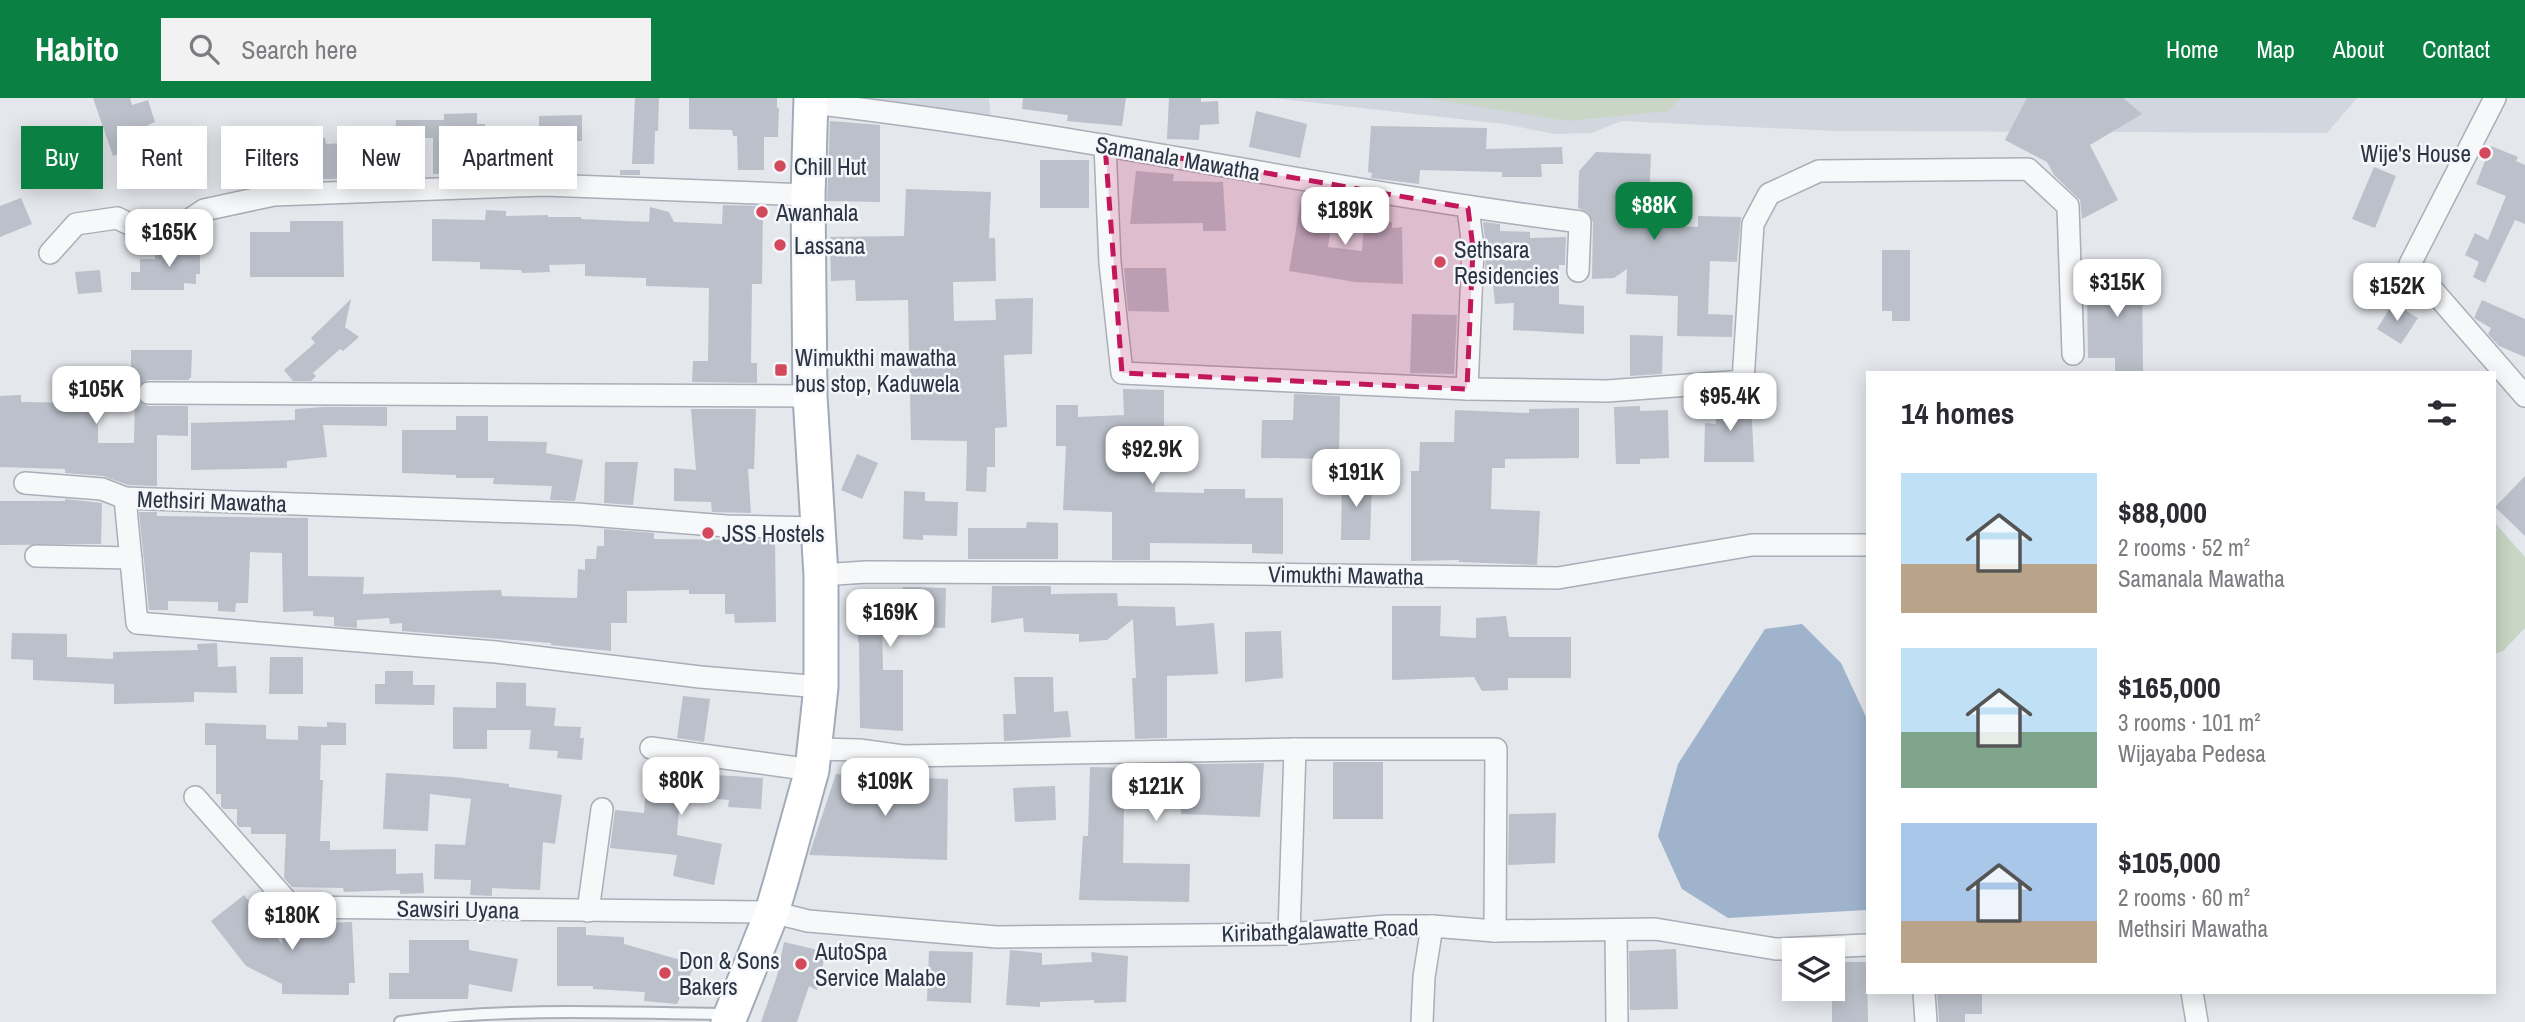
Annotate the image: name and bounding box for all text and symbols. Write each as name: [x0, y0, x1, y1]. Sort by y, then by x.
search box: [161, 18, 651, 81]
text: Habito: [35, 27, 119, 71]
icon: search: [185, 30, 223, 68]
text: Search here: [241, 32, 357, 67]
text: Home: [2166, 33, 2218, 65]
text: Map: [2256, 33, 2295, 65]
text: About: [2333, 33, 2384, 65]
text: Contact: [2422, 33, 2490, 65]
chip: Buy: [21, 126, 103, 189]
chip: Rent: [117, 126, 207, 189]
chip: Filters: [221, 126, 323, 189]
chip: New: [337, 126, 425, 189]
chip: Apartment: [439, 126, 577, 189]
street label: Samanala Mawatha: [1093, 128, 1263, 188]
place label: Wije's House: [2360, 138, 2471, 169]
marker: Wije's House: [2477, 145, 2493, 161]
place label: Chill Hut: [794, 151, 866, 182]
marker: Chill Hut: [772, 158, 788, 174]
pin: $88K: [1613, 183, 1695, 242]
pin: $189K: [1296, 188, 1394, 247]
text: $88K: [1631, 189, 1677, 220]
text: $189K: [1317, 194, 1373, 225]
place label: Awanhala: [775, 197, 859, 228]
marker: Awanhala: [754, 204, 770, 220]
pin: $165K: [120, 209, 218, 269]
text: $165K: [141, 216, 197, 247]
place label: Lassana: [794, 230, 866, 261]
place label: Sethsara Residencies: [1454, 234, 1559, 291]
marker: Lassana: [772, 237, 788, 253]
marker: Sethsara Residencies: [1432, 254, 1448, 270]
pin: $315K: [2068, 260, 2166, 319]
pin: $152K: [2348, 264, 2446, 323]
text: $315K: [2089, 266, 2145, 297]
text: $152K: [2369, 270, 2425, 301]
place label: Wimukthi mawatha bus stop, Kaduwela: [795, 342, 960, 399]
marker: Wimukthi mawatha bus stop, Kaduwela: [773, 362, 789, 378]
pin: $105K: [47, 366, 145, 426]
text: $105K: [68, 373, 124, 404]
pin: $95.4K: [1673, 374, 1787, 433]
text: $95.4K: [1700, 380, 1760, 411]
text: 14 homes: [1901, 393, 2015, 433]
icon: filters: [2423, 394, 2461, 432]
pin: $92.9K: [1095, 426, 1209, 486]
text: $92.9K: [1122, 433, 1182, 464]
pin: $191K: [1307, 450, 1405, 509]
text: $191K: [1328, 456, 1384, 487]
street label: Methsiri Mawatha: [137, 483, 288, 519]
text: $88,000: [2118, 492, 2207, 532]
icon: home: [1957, 501, 2041, 585]
place label: JSS Hostels: [722, 518, 825, 549]
marker: JSS Hostels: [700, 525, 716, 541]
text: 2 rooms · 52 m²: [2118, 532, 2250, 563]
street label: Vimukthi Mawatha: [1268, 558, 1425, 592]
text: Samanala Mawatha: [2118, 563, 2285, 594]
pin: $169K: [841, 589, 939, 649]
text: $169K: [862, 596, 918, 627]
text: $165,000: [2118, 667, 2221, 707]
icon: home: [1957, 676, 2041, 760]
text: 3 rooms · 101 m²: [2118, 707, 2261, 738]
text: Wijayaba Pedesa: [2118, 738, 2266, 769]
pin: $80K: [640, 758, 722, 817]
pin: $109K: [836, 758, 934, 818]
text: $80K: [658, 764, 704, 795]
pin: $121K: [1107, 764, 1205, 823]
text: $109K: [857, 765, 913, 796]
text: $121K: [1128, 770, 1184, 801]
text: $105,000: [2118, 842, 2221, 882]
icon: home: [1957, 851, 2041, 935]
text: 2 rooms · 60 m²: [2118, 882, 2250, 913]
pin: $180K: [243, 892, 341, 952]
street label: Sawsiri Uyana: [396, 892, 520, 926]
text: $180K: [264, 899, 320, 930]
street label: Kiribathgalawatte Road: [1221, 911, 1419, 949]
text: Methsiri Mawatha: [2118, 913, 2268, 944]
place label: AutoSpa Service Malabe: [814, 936, 946, 993]
map controls: [1782, 938, 1845, 1001]
button: layers: [1782, 938, 1845, 1001]
place label: Don & Sons Bakers: [679, 945, 780, 1002]
marker: AutoSpa Service Malabe: [793, 956, 809, 972]
marker: Don & Sons Bakers: [657, 965, 673, 981]

